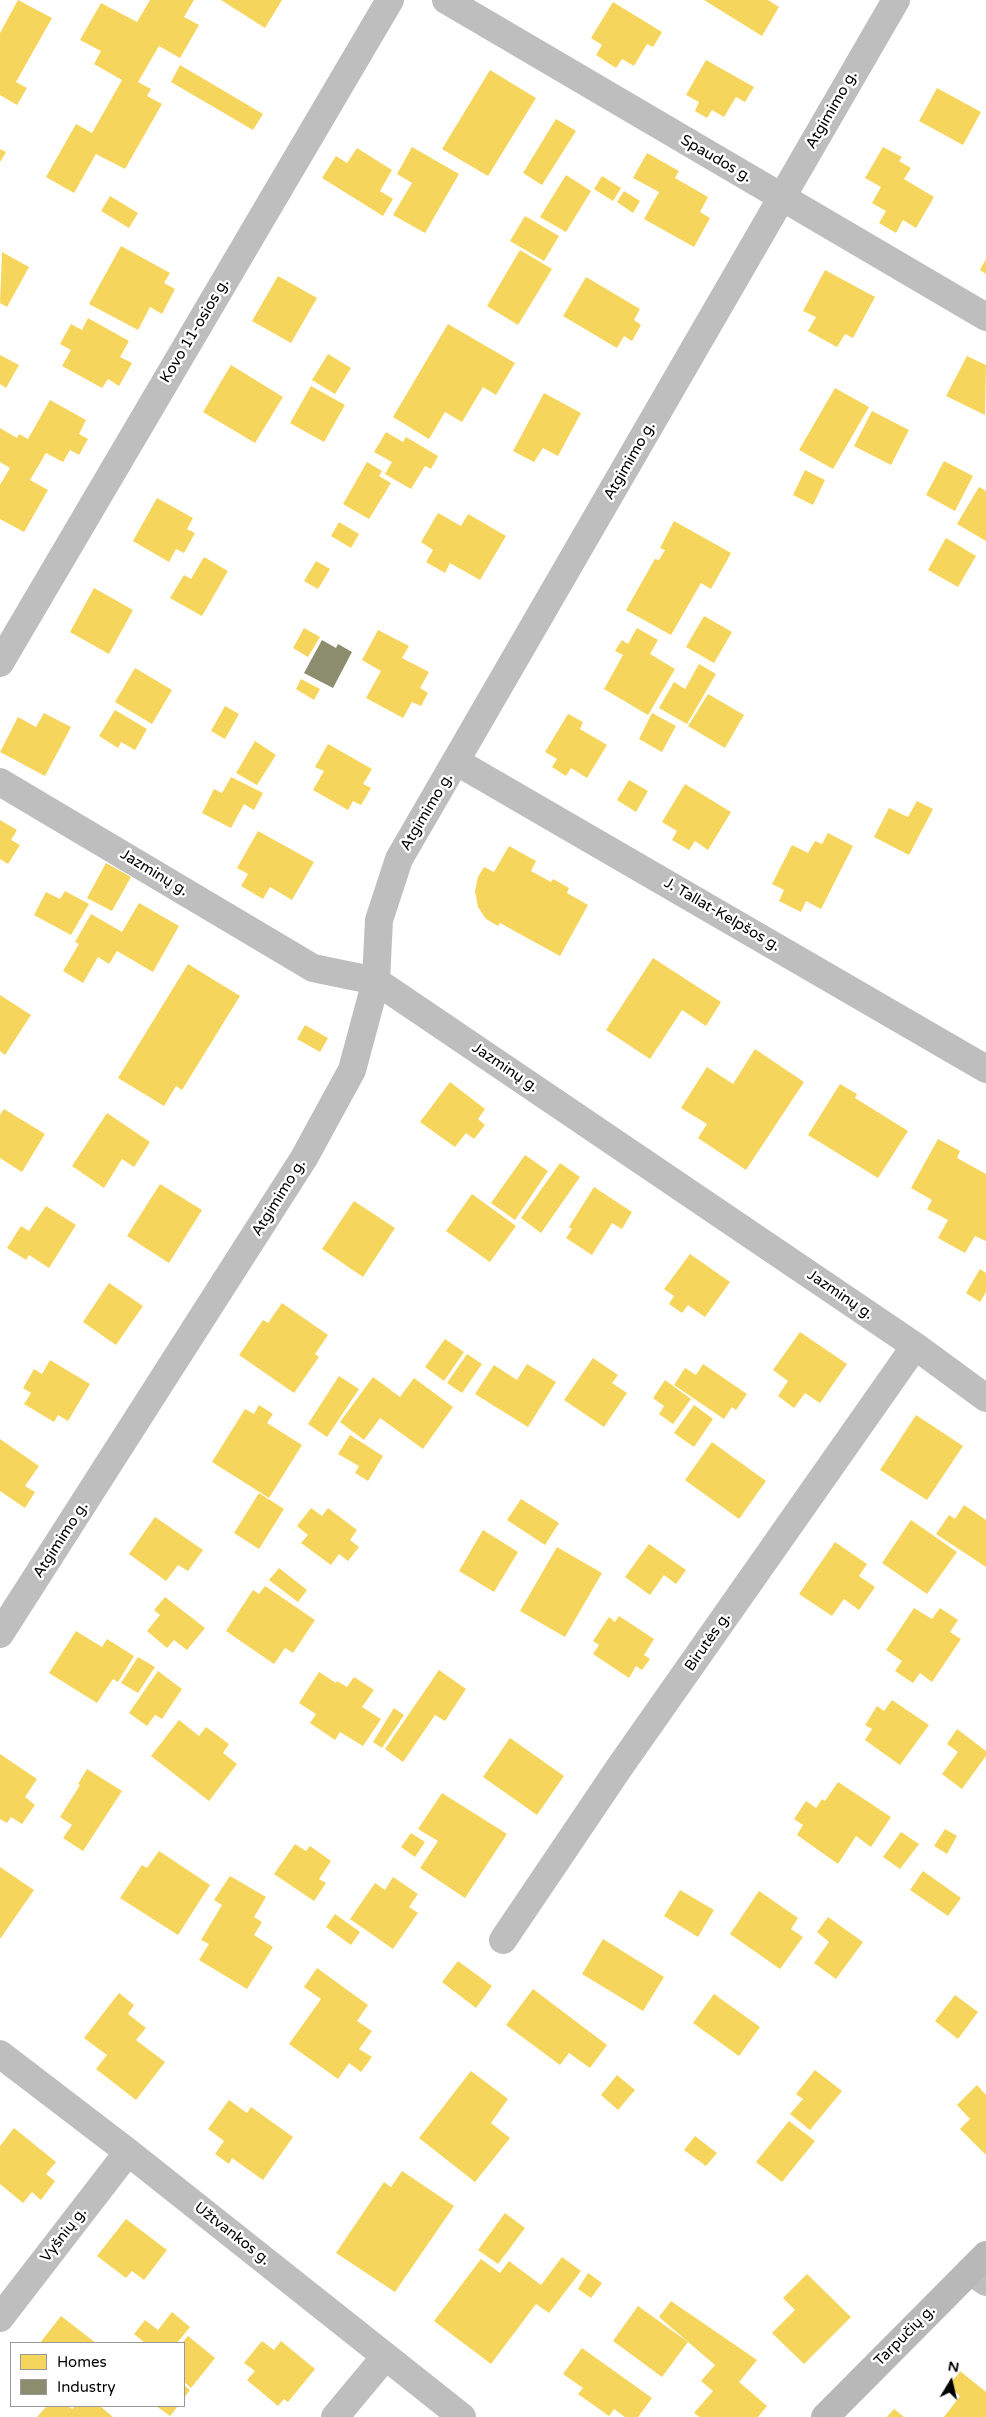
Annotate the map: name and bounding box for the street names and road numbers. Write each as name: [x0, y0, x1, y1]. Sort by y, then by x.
street label: Atgimimo g.: [802, 68, 862, 152]
street label: Spaudos g.: [677, 131, 755, 187]
street label: Kovo 11-osios g.: [157, 276, 233, 386]
street label: Atgimimo g.: [600, 419, 660, 503]
street label: Atgimimo g.: [397, 770, 457, 854]
street label: Jazminų g.: [117, 846, 191, 900]
street label: J. Tallat-Kelpšos g.: [661, 874, 783, 956]
street label: Jazminų g.: [469, 1039, 541, 1097]
street label: Atgimimo g.: [248, 1156, 310, 1240]
street label: Jazminų g.: [804, 1266, 876, 1324]
street label: Atgimimo g.: [30, 1498, 92, 1582]
street label: Birutės g.: [681, 1609, 735, 1675]
street label: Užtvankos g.: [190, 2199, 274, 2269]
street label: Vyšnių g.: [37, 2204, 91, 2266]
street label: Tarpučių g.: [871, 2302, 939, 2370]

